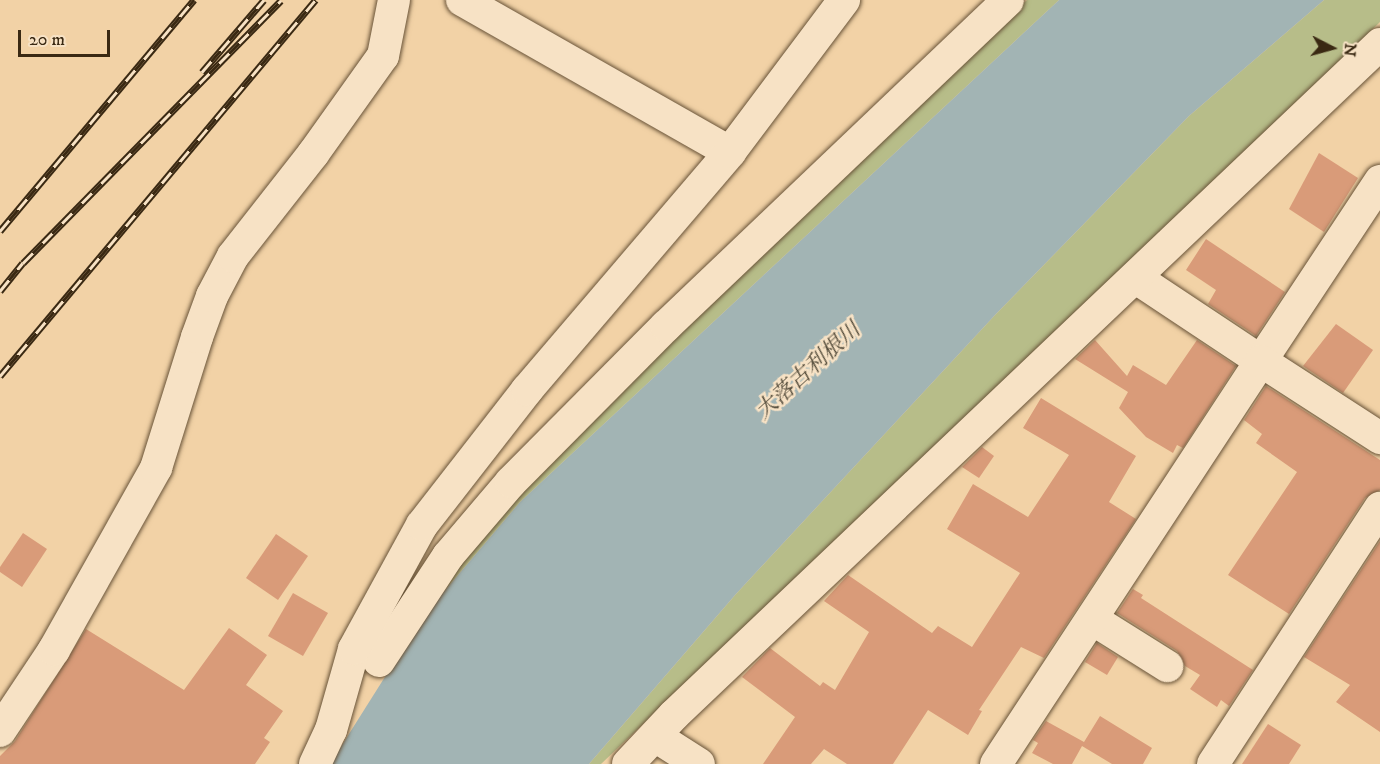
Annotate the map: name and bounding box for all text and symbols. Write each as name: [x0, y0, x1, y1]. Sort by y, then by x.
scale bar: [21, 18, 112, 56]
north arrow: [1302, 18, 1362, 78]
text: 20 m: [29, 29, 65, 51]
text: N: [1339, 42, 1361, 57]
water label: 大落古利根川: [750, 317, 866, 425]

